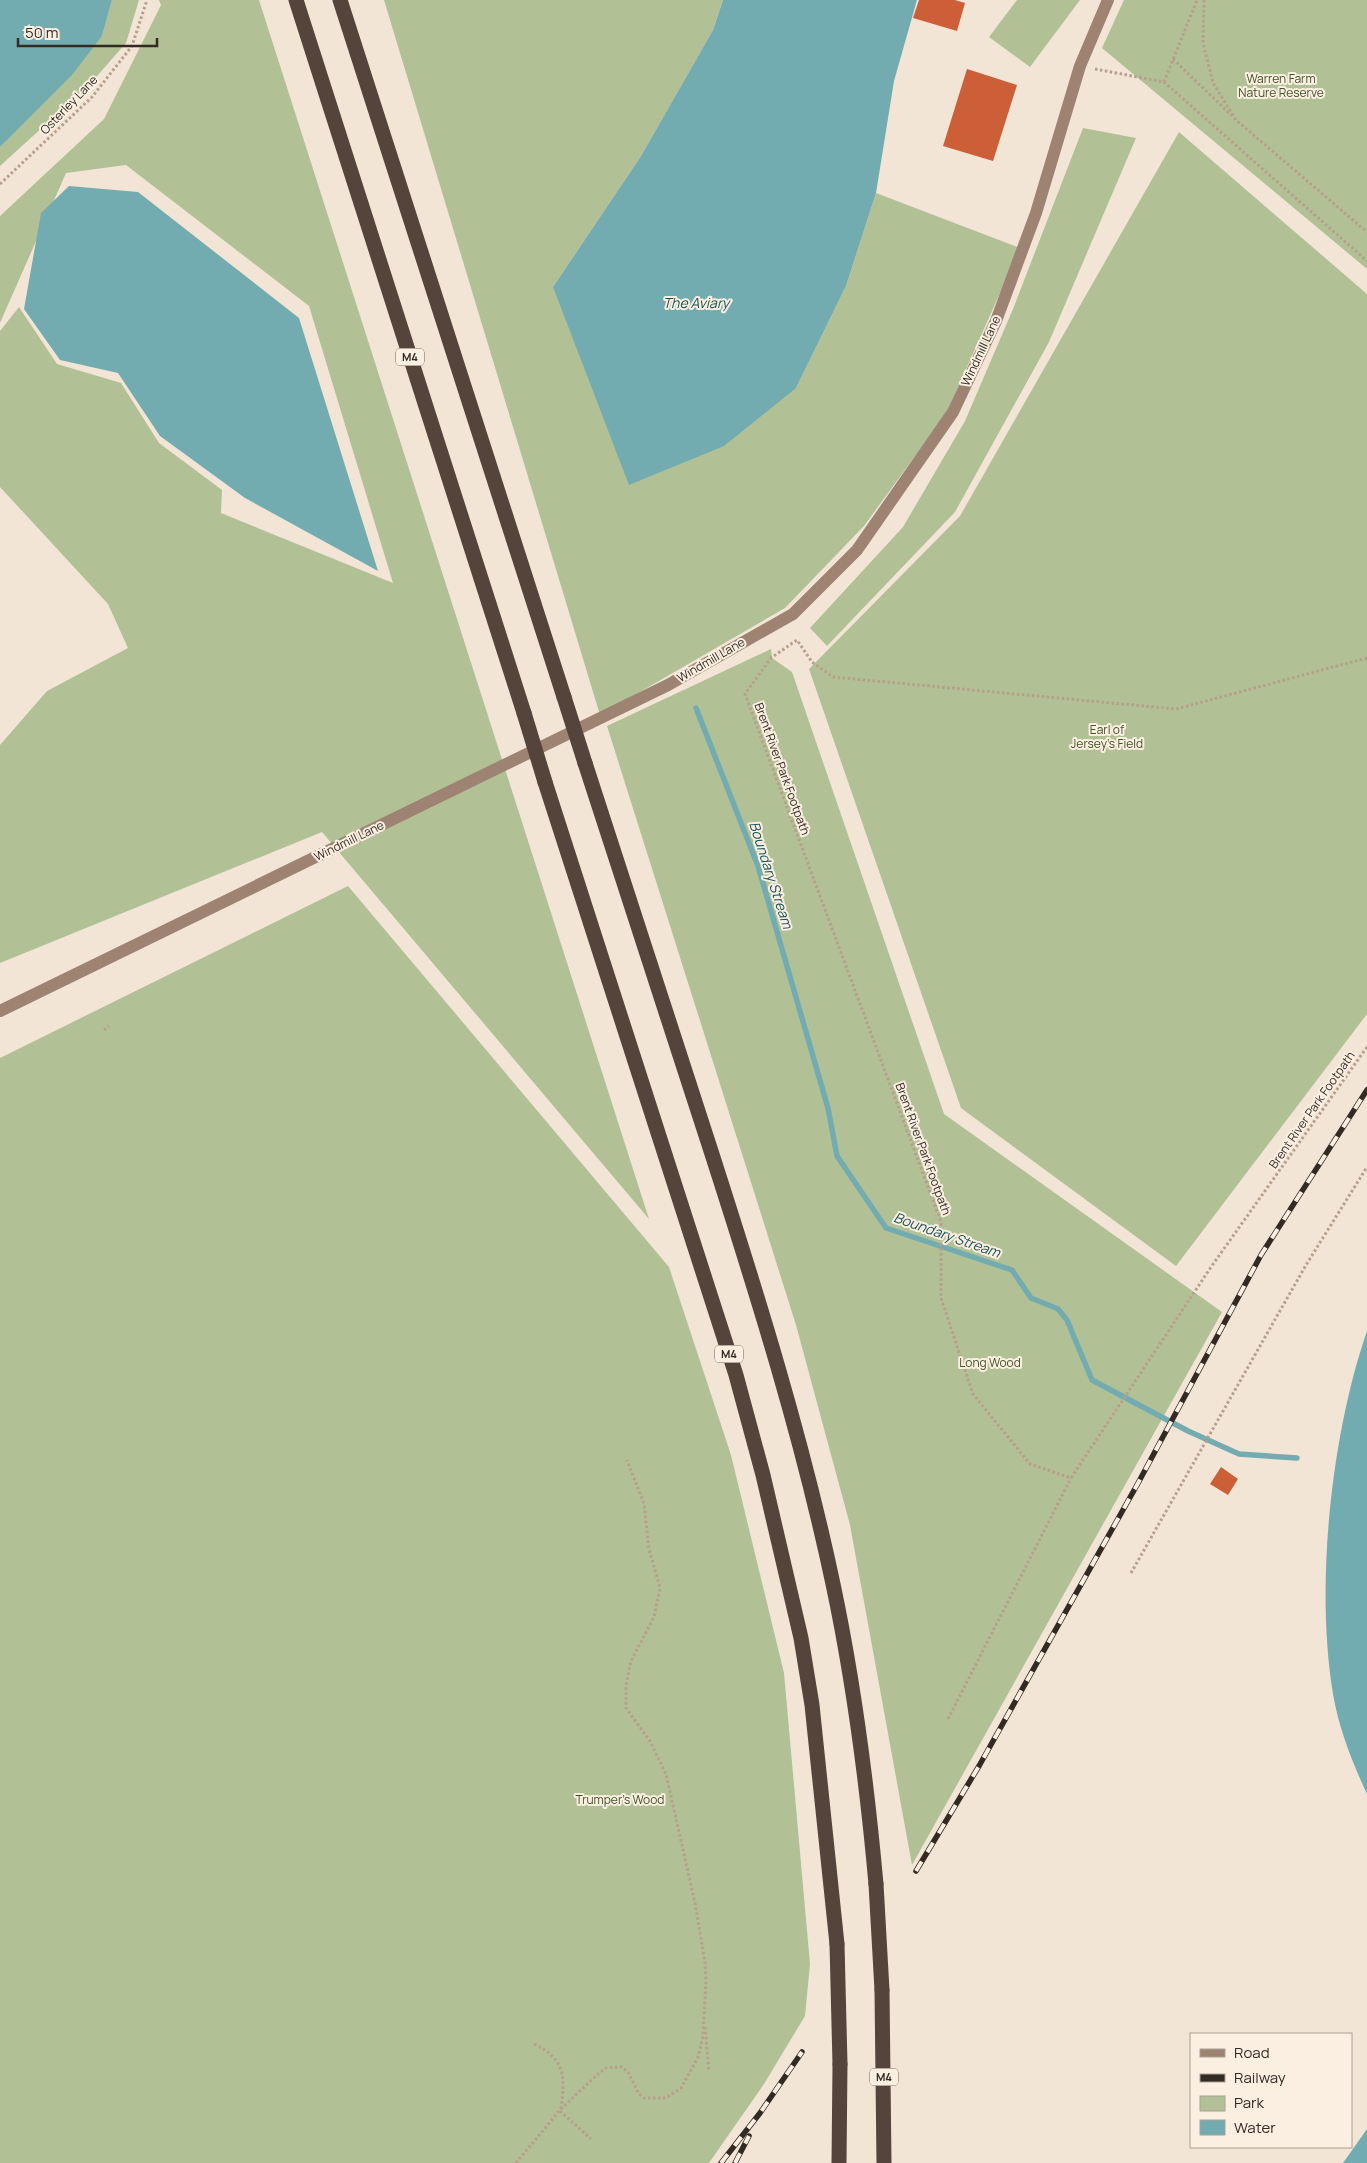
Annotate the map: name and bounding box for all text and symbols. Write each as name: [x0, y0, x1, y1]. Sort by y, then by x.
scale bar: [18, 15, 156, 47]
text: 50 m: [25, 22, 59, 43]
park label: Warren Farm Nature Reserve: [1238, 70, 1324, 101]
street label: Osterley Lane: [36, 71, 101, 138]
water label: The Aviary: [663, 293, 732, 312]
street label: Windmill Lane: [957, 313, 1004, 389]
road number: M4: [396, 348, 424, 366]
street label: Windmill Lane: [674, 633, 748, 686]
street label: Brent River Park Footpath: [751, 700, 814, 837]
park label: Earl of Jersey's Field: [1071, 721, 1143, 752]
street label: Windmill Lane: [311, 816, 387, 865]
water label: Boundary Stream: [745, 819, 798, 932]
street label: Brent River Park Footpath: [1265, 1048, 1359, 1172]
street label: Brent River Park Footpath: [892, 1080, 955, 1217]
water label: Boundary Stream: [891, 1207, 1004, 1262]
road number: M4: [715, 1346, 743, 1362]
park label: Long Wood: [959, 1354, 1021, 1371]
park label: Trumper's Wood: [576, 1791, 664, 1808]
legend: [1190, 2033, 1352, 2148]
text: Road: [1234, 2042, 1270, 2063]
text: Railway: [1234, 2067, 1286, 2088]
road number: M4: [870, 2068, 898, 2086]
text: Park: [1234, 2092, 1264, 2113]
text: Water: [1234, 2117, 1276, 2138]

